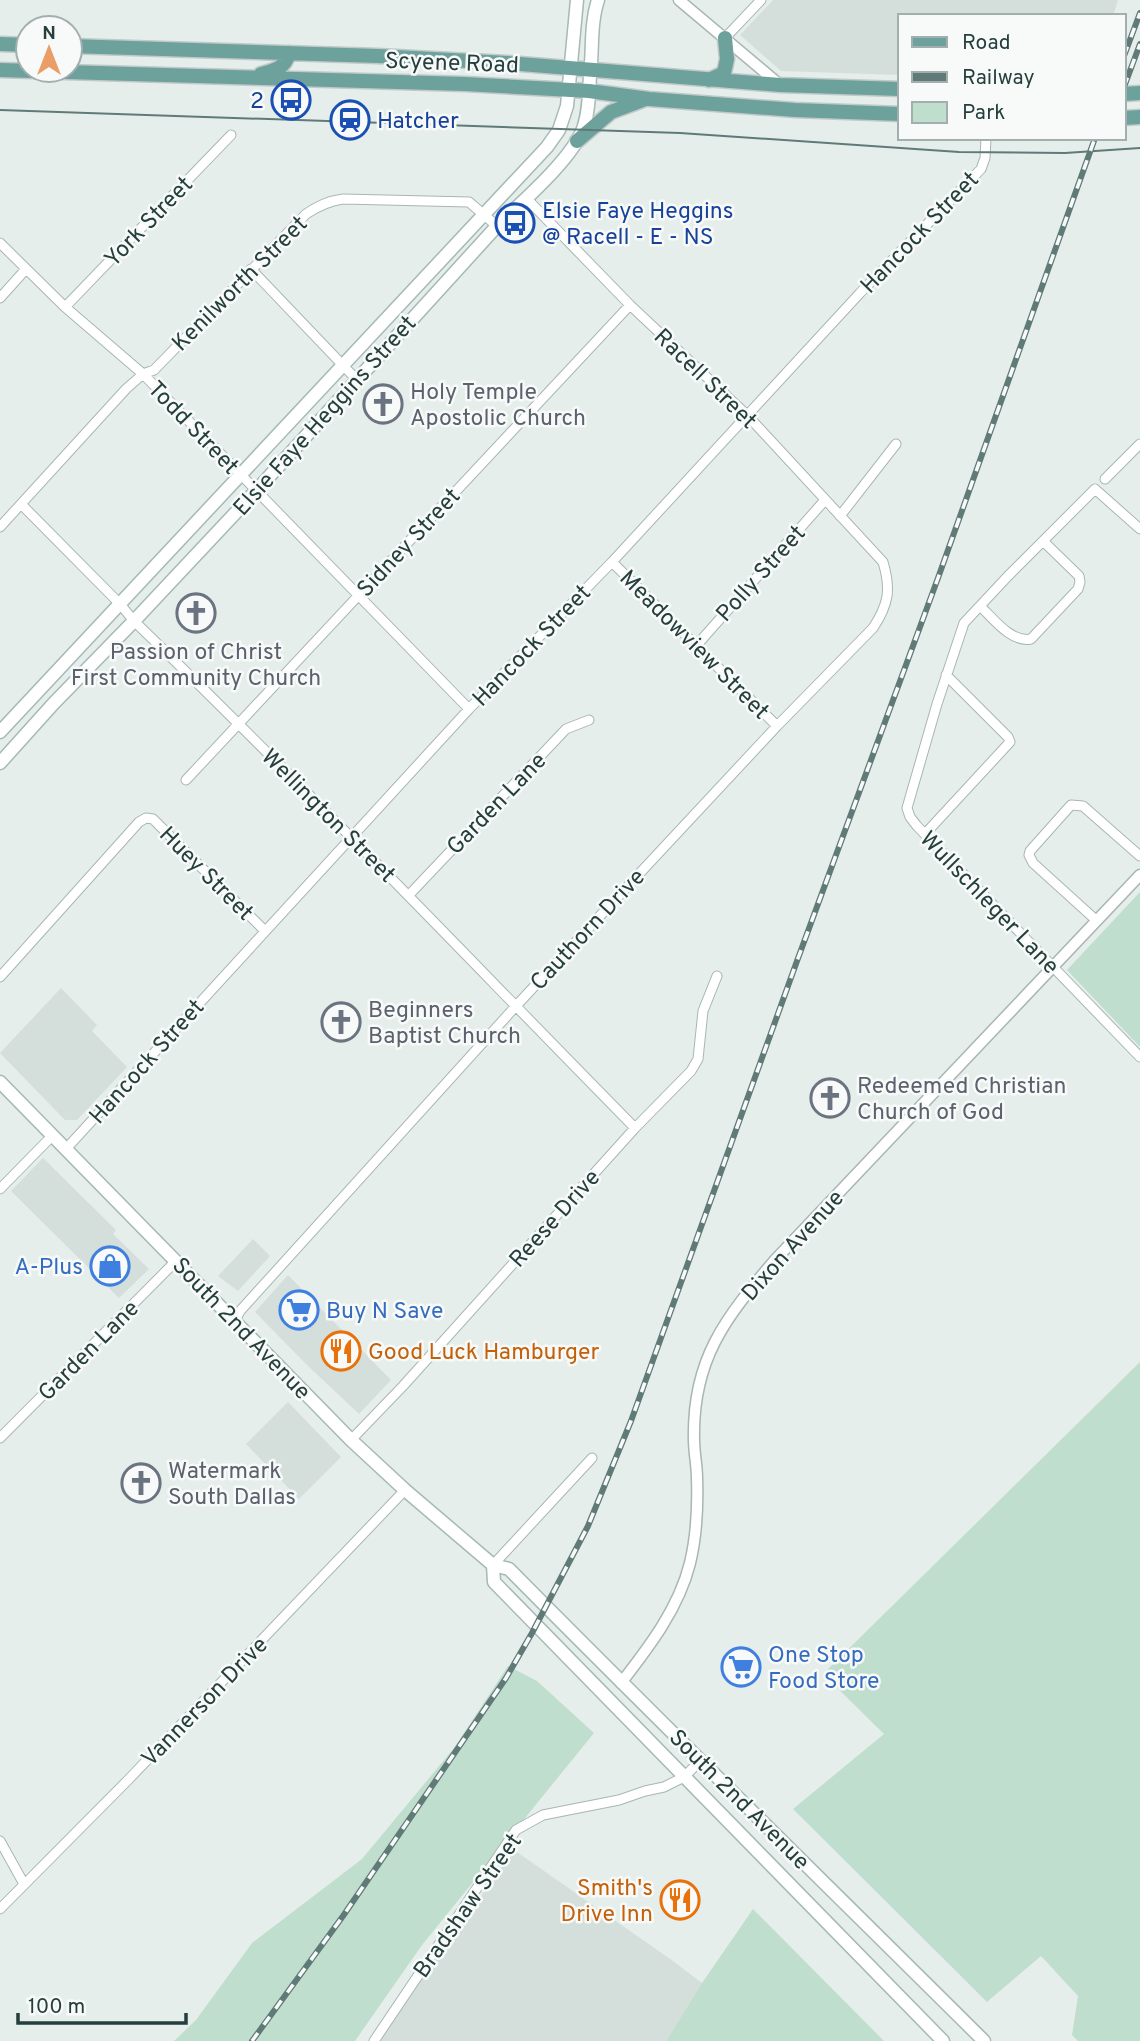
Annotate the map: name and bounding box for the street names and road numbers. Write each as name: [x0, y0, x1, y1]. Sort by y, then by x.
street label: Scyene Road: [384, 48, 519, 81]
street label: Hancock Street: [855, 167, 986, 301]
street label: York Street: [99, 171, 200, 274]
street label: Kenilworth Street: [167, 211, 315, 359]
street label: Elsie Faye Heggins Street: [228, 310, 424, 523]
street label: Racell Street: [647, 323, 762, 436]
street label: Todd Street: [140, 376, 244, 482]
street label: Sidney Street: [352, 483, 468, 604]
street label: Polly Street: [711, 520, 813, 629]
street label: Meadowview Street: [612, 565, 774, 727]
street label: Hancock Street: [467, 580, 598, 714]
street label: Wellington Street: [254, 743, 401, 890]
street label: Garden Lane: [442, 747, 554, 862]
street label: Huey Street: [152, 821, 259, 928]
street label: Wullschleger Lane: [912, 826, 1064, 982]
street label: Cauthorn Drive: [525, 864, 653, 998]
street label: Hancock Street: [84, 994, 212, 1131]
street label: Reese Drive: [504, 1164, 608, 1275]
street label: Dixon Avenue: [736, 1185, 851, 1308]
street label: South 2nd Avenue: [165, 1252, 316, 1407]
street label: Garden Lane: [33, 1295, 146, 1408]
street label: Vannerson Drive: [136, 1632, 275, 1774]
street label: South 2nd Avenue: [662, 1724, 815, 1877]
street label: Bradshaw Street: [408, 1829, 530, 1984]

